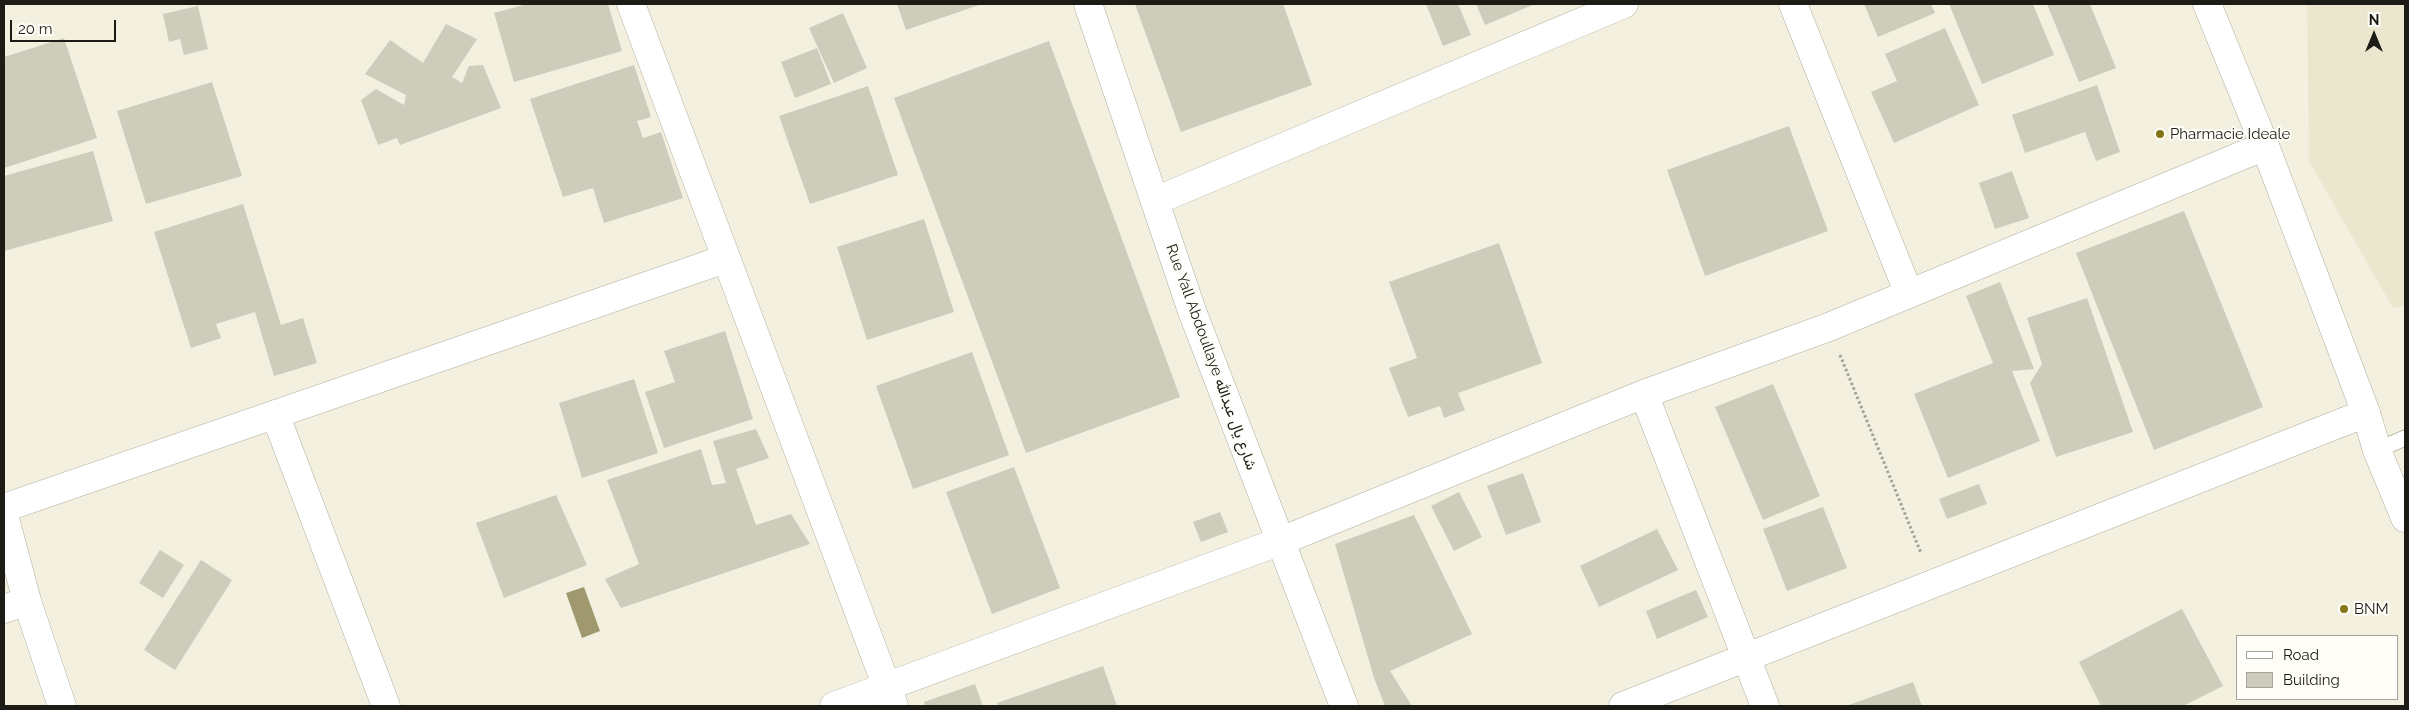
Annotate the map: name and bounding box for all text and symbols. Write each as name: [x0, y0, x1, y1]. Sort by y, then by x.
scale bar: [12, 10, 119, 42]
north arrow: [2349, 10, 2399, 60]
text: N: [2369, 12, 2379, 28]
text: 20 m: [18, 20, 53, 38]
place label: Pharmacie Ideale: [2170, 125, 2290, 143]
marker: Pharmacie Ideale: [2154, 128, 2166, 140]
street label: Rue Yall Abdoullaye شارع يال عبدالله: [1162, 242, 1260, 472]
place label: BNM: [2354, 600, 2389, 618]
marker: BNM: [2338, 603, 2350, 615]
legend: [2236, 635, 2399, 700]
text: Road: [2283, 646, 2319, 664]
text: Building: [2283, 671, 2340, 689]

